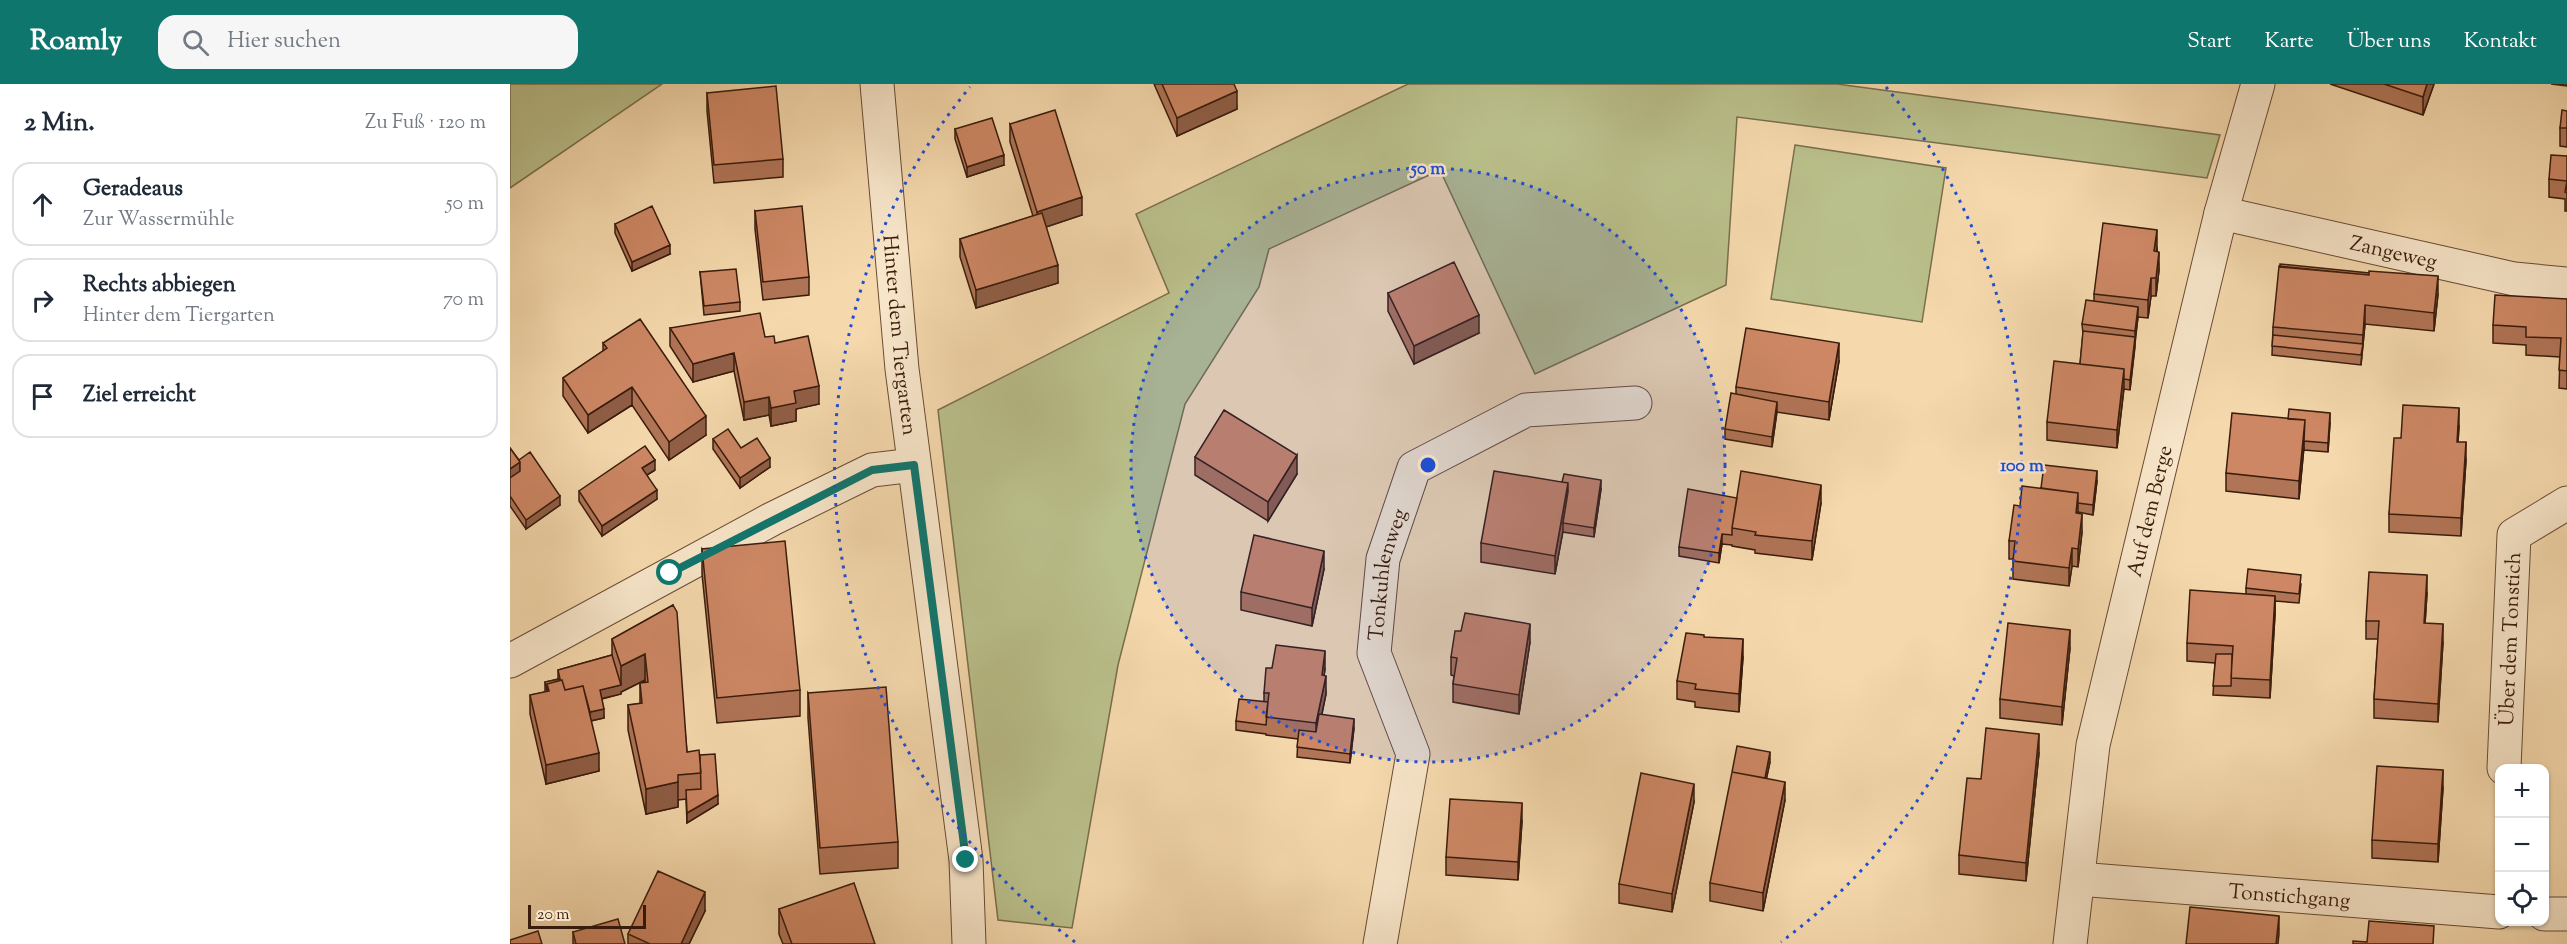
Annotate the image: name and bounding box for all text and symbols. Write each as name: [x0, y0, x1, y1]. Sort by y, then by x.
search box: [158, 15, 578, 69]
text: Roamly: [30, 22, 122, 62]
icon: search: [179, 26, 212, 59]
text: Hier suchen: [227, 26, 341, 58]
text: Start: [2187, 27, 2231, 57]
text: Karte: [2264, 27, 2314, 57]
text: Über uns: [2347, 27, 2431, 57]
text: Kontakt: [2464, 27, 2537, 57]
text: 2 Min.: [24, 105, 95, 142]
text: Zu Fuß · 120 m: [365, 109, 486, 138]
text: 50 m: [1409, 157, 1445, 183]
text: Geradeaus: [83, 174, 183, 206]
icon: ahead: [26, 188, 59, 221]
text: 50 m: [446, 190, 484, 219]
text: Zur Wassermühle: [83, 206, 235, 235]
street label: Zangeweg: [2347, 229, 2440, 278]
street label: Hinter dem Tiergarten: [873, 233, 924, 437]
text: Rechts abbiegen: [83, 270, 236, 302]
icon: right: [26, 284, 59, 317]
text: 70 m: [443, 286, 484, 315]
text: Hinter dem Tiergarten: [83, 302, 275, 331]
icon: arrive: [26, 380, 59, 413]
text: Ziel erreicht: [83, 380, 196, 412]
street label: Auf dem Berge: [2121, 443, 2182, 580]
text: 100 m: [2000, 454, 2044, 480]
centre of rings: [1418, 455, 1438, 475]
street label: Tonkuhlenweg: [1362, 505, 1416, 642]
street label: Über dem Tonstich: [2493, 551, 2530, 727]
route start: [656, 559, 682, 585]
map controls: [2495, 764, 2549, 926]
button: +: [2495, 764, 2549, 818]
button: −: [2495, 818, 2549, 872]
route end: [952, 846, 978, 872]
button: locate: [2495, 872, 2549, 926]
street label: Tonstichgang: [2227, 878, 2351, 917]
scale bar: [528, 902, 646, 930]
text: 20 m: [537, 904, 570, 927]

